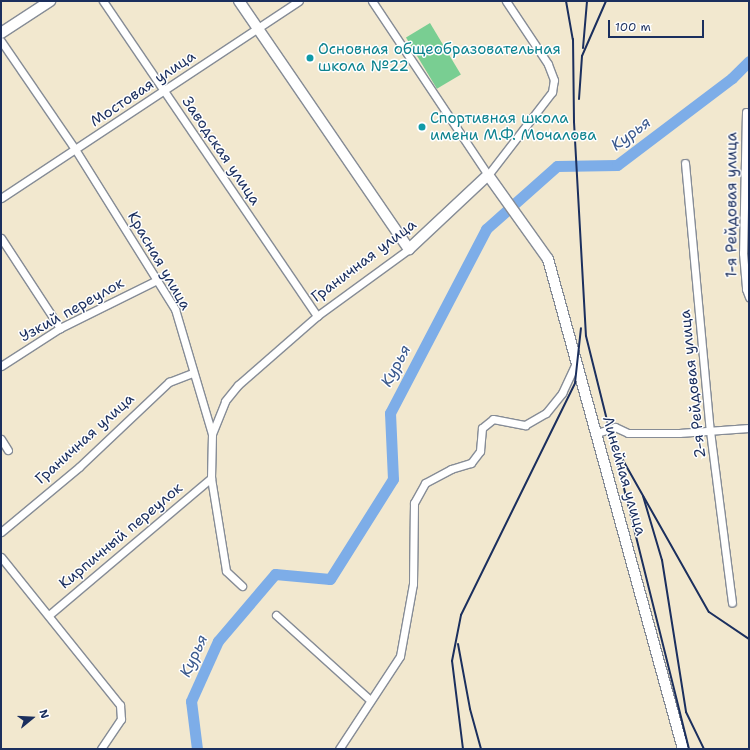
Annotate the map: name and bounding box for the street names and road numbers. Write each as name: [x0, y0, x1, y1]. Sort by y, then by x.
street label: Мостовая улица: [87, 47, 199, 131]
street label: Заводская улица: [178, 93, 264, 209]
street label: 1-я Рейдовая улица: [723, 132, 741, 278]
street label: Красная улица: [123, 208, 195, 314]
street label: Граничная улица: [308, 216, 420, 306]
street label: Узкий переулок: [17, 274, 127, 346]
street label: 2-я Рейдовая улица: [676, 309, 710, 459]
street label: Граничная улица: [32, 390, 138, 488]
street label: Линейная улица: [598, 414, 650, 538]
street label: Кирпичный переулок: [56, 479, 186, 593]

